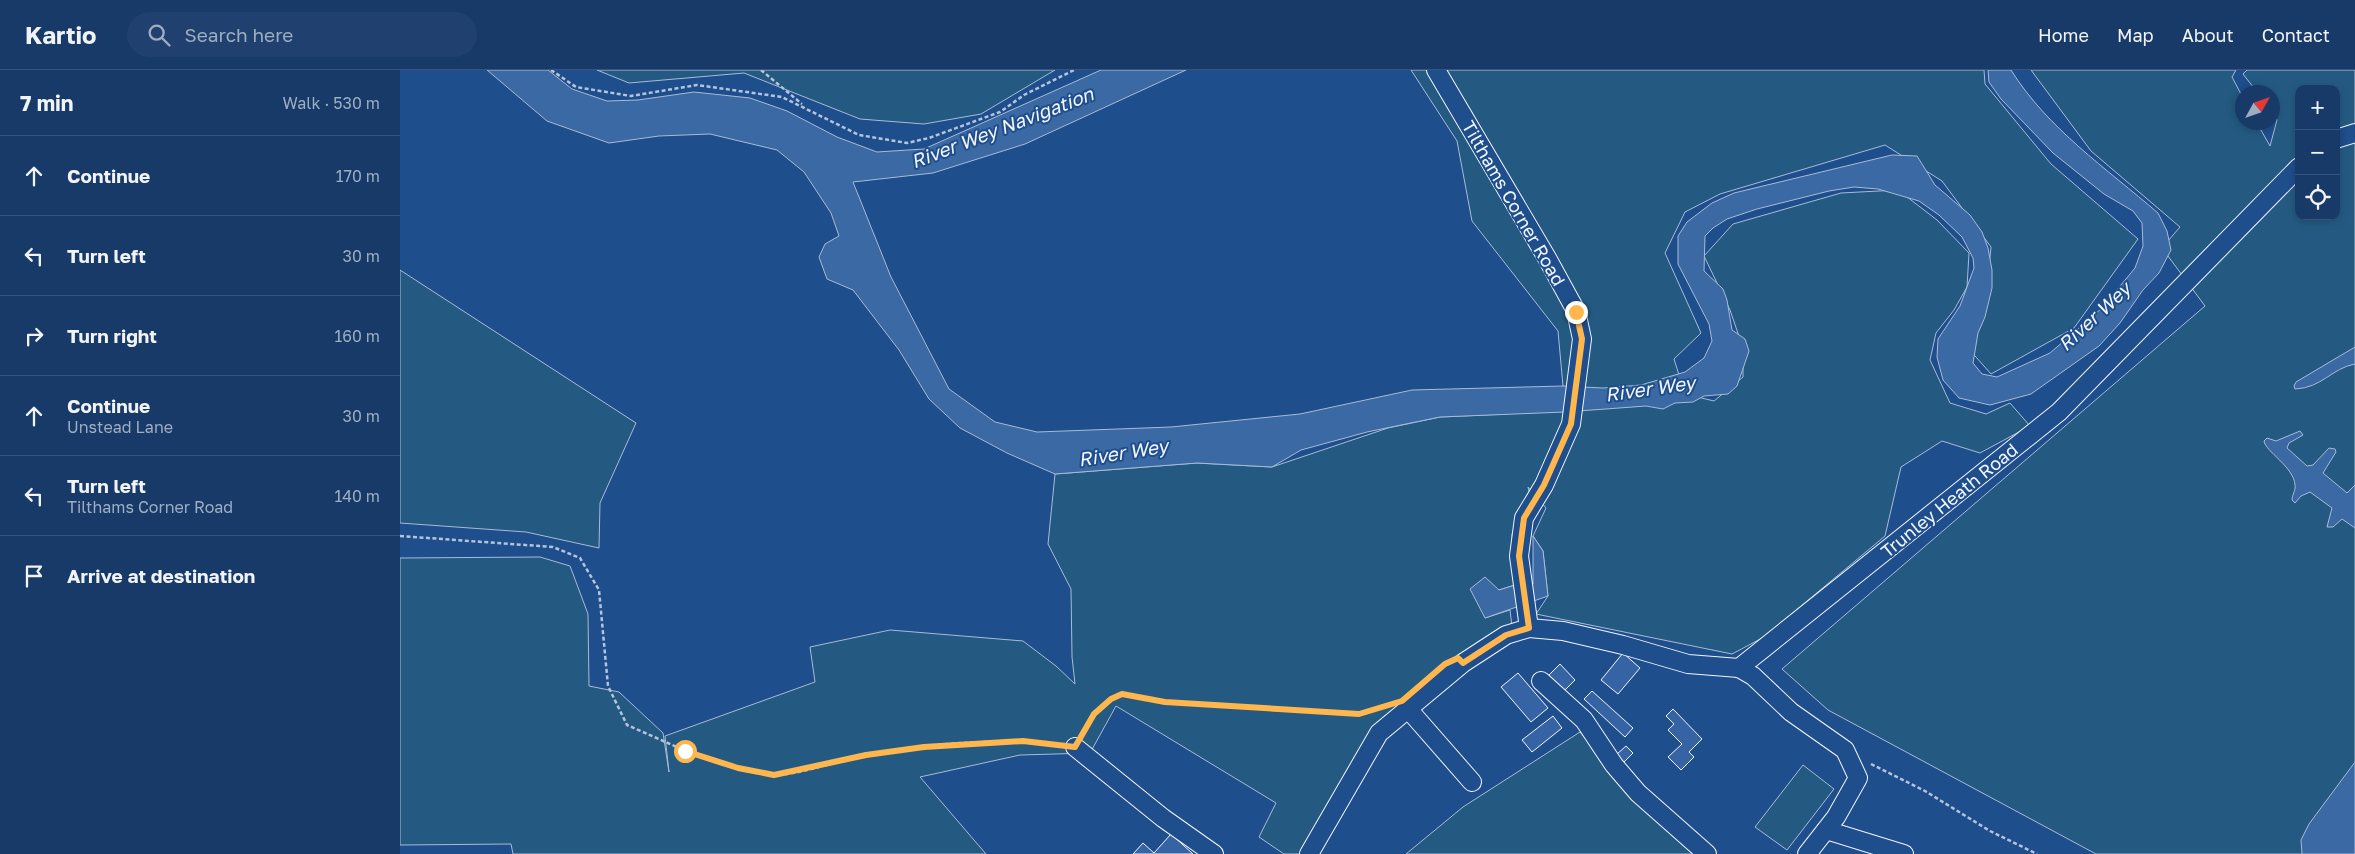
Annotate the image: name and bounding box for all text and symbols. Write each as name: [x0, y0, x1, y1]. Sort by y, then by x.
search box: [127, 12, 477, 57]
text: Kartio: [25, 20, 97, 49]
icon: search: [145, 21, 173, 49]
text: Search here: [185, 23, 293, 46]
text: Home: [2038, 24, 2089, 46]
text: Map: [2117, 24, 2154, 46]
text: About: [2182, 24, 2234, 46]
text: Contact: [2262, 24, 2330, 46]
water label: River Wey Navigation: [908, 81, 1098, 172]
north arrow: [2235, 85, 2280, 130]
map controls: [2295, 85, 2340, 220]
button: +: [2295, 85, 2340, 130]
text: 7 min: [20, 90, 74, 116]
text: Walk · 530 m: [283, 93, 380, 113]
street label: Tilthams Corner Road: [1458, 117, 1570, 289]
button: −: [2295, 130, 2340, 175]
icon: ahead: [20, 162, 48, 190]
text: Continue: [67, 164, 150, 187]
text: 170 m: [336, 166, 380, 186]
button: locate: [2295, 175, 2340, 220]
icon: left: [20, 242, 48, 270]
text: Turn left: [67, 244, 146, 267]
text: 30 m: [343, 246, 380, 266]
water label: River Wey: [2053, 275, 2137, 355]
route end: [1565, 301, 1588, 324]
icon: right: [20, 322, 48, 350]
text: Turn right: [67, 324, 157, 347]
text: 160 m: [334, 326, 380, 346]
water label: River Wey: [1604, 370, 1699, 406]
text: Continue: [67, 394, 150, 417]
icon: ahead: [20, 402, 48, 430]
text: 30 m: [343, 406, 380, 426]
text: Unstead Lane: [67, 417, 173, 437]
water label: River Wey: [1077, 433, 1172, 470]
street label: Trunley Heath Road: [1876, 438, 2022, 562]
text: Turn left: [67, 474, 146, 497]
icon: left: [20, 482, 48, 510]
text: 140 m: [334, 486, 380, 506]
text: Tilthams Corner Road: [67, 497, 233, 517]
icon: arrive: [20, 562, 48, 590]
text: Arrive at destination: [67, 564, 255, 587]
route start: [674, 740, 697, 763]

